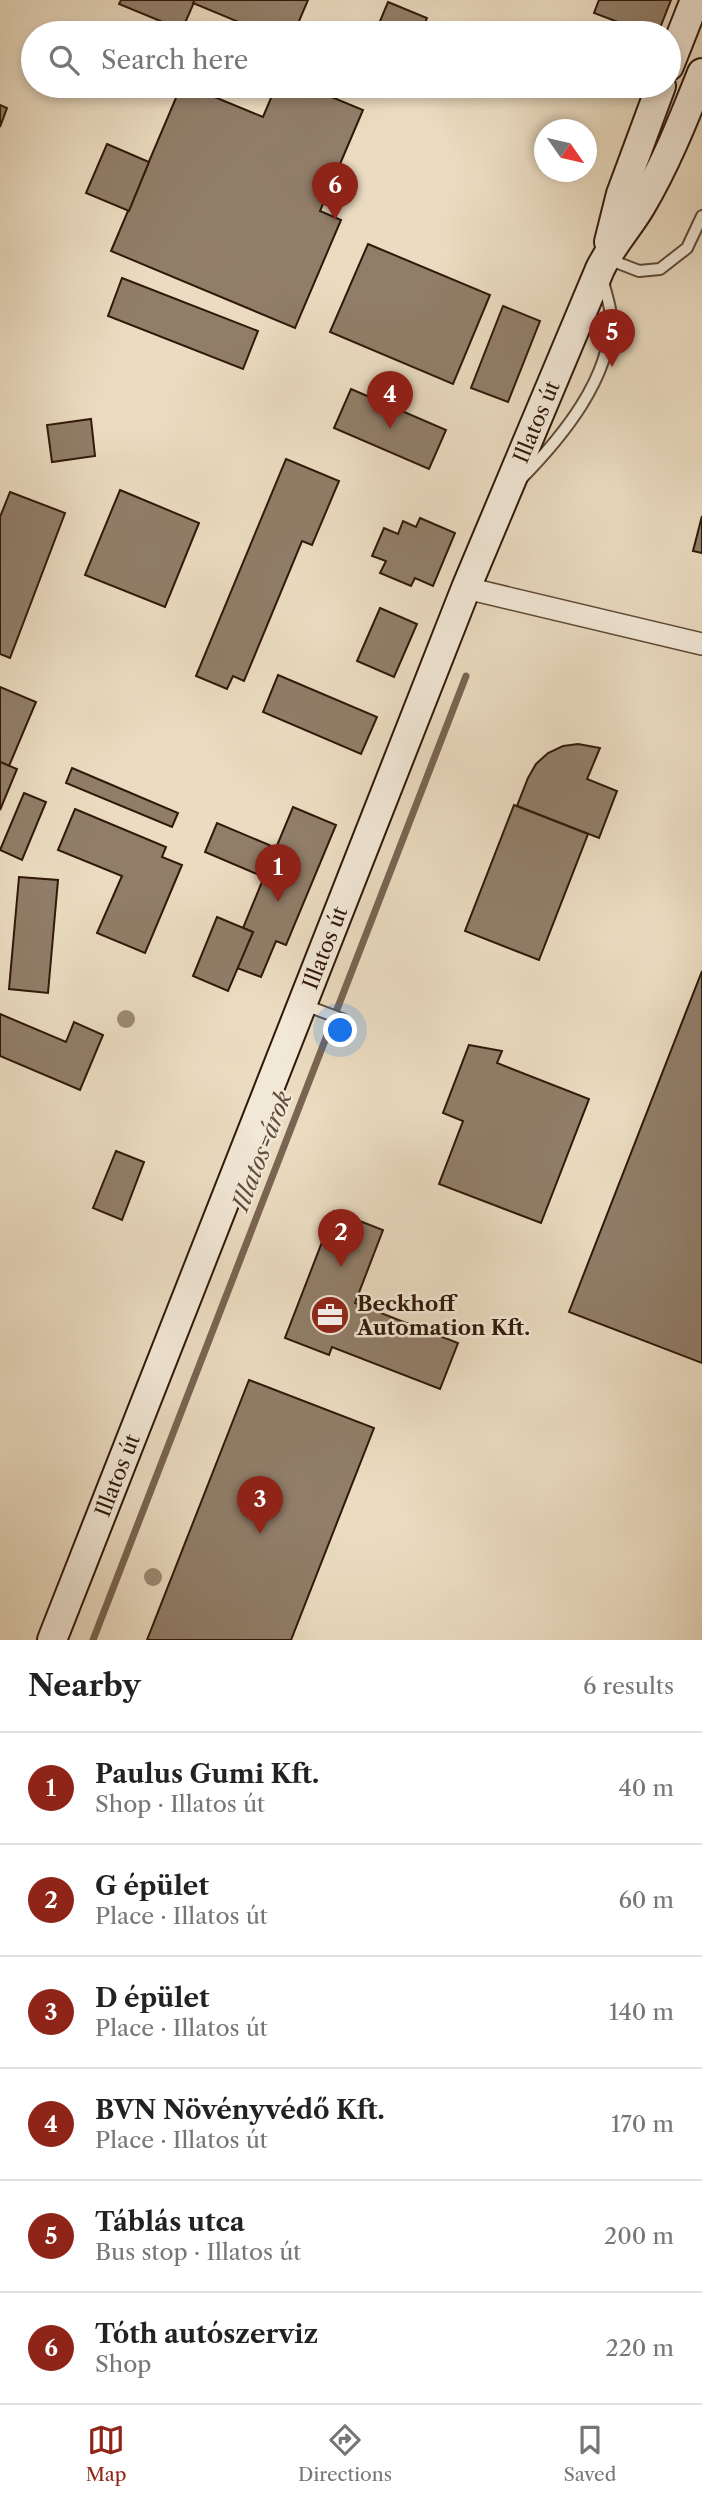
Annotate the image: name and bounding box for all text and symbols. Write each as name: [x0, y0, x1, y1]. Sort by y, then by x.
search box: [21, 21, 681, 98]
icon: search: [45, 41, 83, 79]
text: Search here: [101, 44, 248, 76]
north arrow: [534, 119, 597, 182]
pin: 6: [312, 162, 358, 220]
pin: 5: [589, 309, 635, 367]
pin: 4: [367, 371, 413, 429]
street label: Illatos út: [508, 376, 564, 466]
pin: 1: [255, 844, 301, 902]
street label: Illatos út: [297, 902, 352, 993]
your location: [323, 1013, 357, 1047]
water label: Illatos-árok: [226, 1087, 298, 1217]
pin: 2: [318, 1209, 364, 1267]
place label: Beckhoff Automation Kft.: [356, 1291, 530, 1340]
office icon: Beckhoff Automation Kft.: [309, 1294, 351, 1336]
street label: Illatos út: [89, 1430, 145, 1520]
pin: 3: [237, 1476, 283, 1534]
text: Nearby: [28, 1667, 141, 1704]
text: 6 results: [583, 1672, 674, 1700]
text: Paulus Gumi Kft.: [95, 1758, 319, 1790]
text: 1: [46, 1774, 56, 1802]
text: 40 m: [619, 1774, 674, 1802]
text: Shop · Illatos út: [95, 1790, 265, 1818]
text: G épület: [95, 1870, 209, 1902]
text: 2: [44, 1886, 58, 1914]
text: 60 m: [618, 1886, 674, 1914]
text: Place · Illatos út: [95, 1902, 268, 1930]
text: D épület: [95, 1982, 209, 2014]
text: 3: [45, 1998, 58, 2026]
text: 140 m: [609, 1998, 674, 2026]
text: Place · Illatos út: [95, 2014, 268, 2042]
text: BVN Növényvédő Kft.: [95, 2094, 385, 2126]
text: 4: [44, 2110, 58, 2138]
text: 170 m: [611, 2110, 674, 2138]
text: Place · Illatos út: [95, 2126, 268, 2154]
text: Táblás utca: [95, 2206, 245, 2238]
text: 5: [45, 2222, 57, 2250]
text: 200 m: [604, 2222, 674, 2250]
text: Bus stop · Illatos út: [95, 2238, 301, 2266]
text: Tóth autószerviz: [95, 2318, 318, 2350]
text: 6: [44, 2334, 58, 2362]
text: 220 m: [605, 2334, 674, 2362]
text: Shop: [95, 2350, 151, 2378]
tab: Map: [86, 2421, 127, 2486]
tab: Directions: [298, 2421, 392, 2486]
tab: Saved: [563, 2421, 616, 2486]

